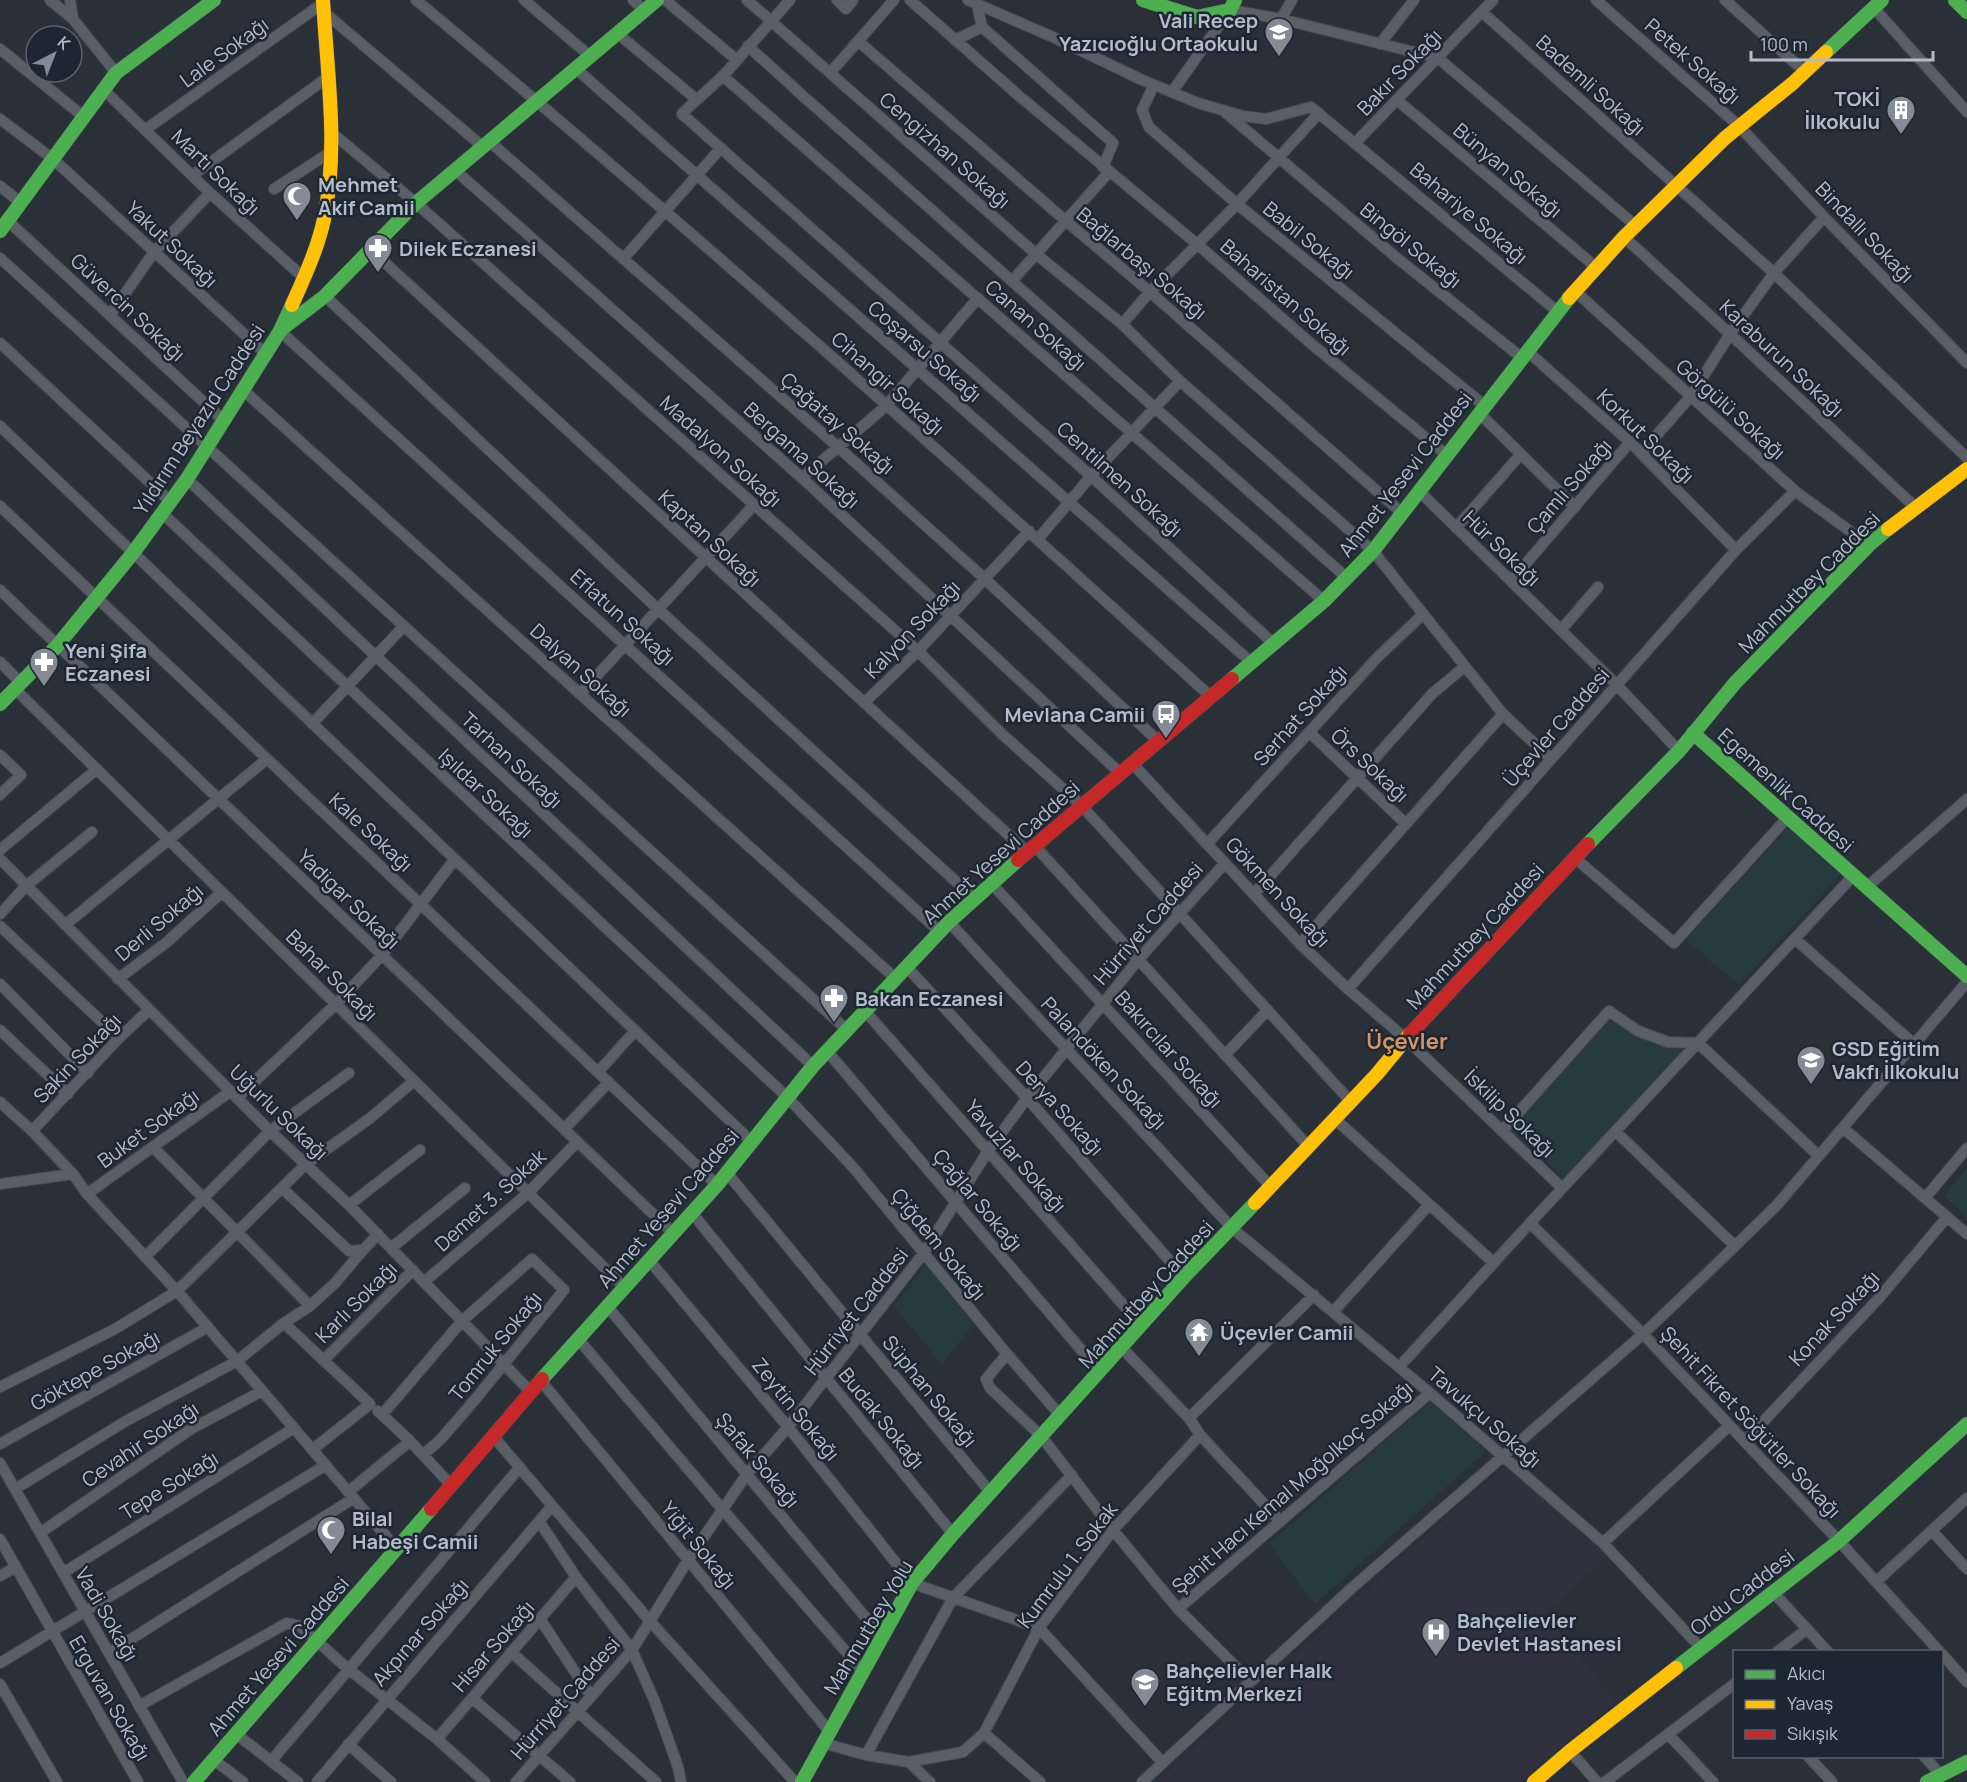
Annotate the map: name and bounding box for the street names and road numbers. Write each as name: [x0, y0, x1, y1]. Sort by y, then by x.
street label: Lale Sokağı: [174, 11, 274, 93]
street label: Petek Sokağı: [1639, 12, 1747, 110]
street label: Bakır Sokağı: [1351, 23, 1447, 121]
street label: Bademli Sokağı: [1530, 29, 1652, 141]
street label: Cengizhan Sokağı: [874, 86, 1016, 214]
street label: Bünyan Sokağı: [1448, 116, 1568, 224]
street label: Martı Sokağı: [166, 123, 266, 221]
street label: Bahariye Sokağı: [1404, 156, 1534, 270]
street label: Bindallı Sokağı: [1810, 175, 1920, 289]
street label: Yakut Sokağı: [120, 195, 224, 293]
street label: Babil Sokağı: [1258, 195, 1360, 285]
street label: Bingöl Sokağı: [1355, 196, 1467, 294]
street label: Bağlarbaşı Sokağı: [1071, 201, 1213, 325]
street label: Baharistan Sokağı: [1215, 233, 1357, 361]
street label: Güvercin Sokağı: [65, 247, 191, 367]
street label: Canan Sokağı: [980, 273, 1092, 377]
street label: Karaburun Sokağı: [1714, 293, 1850, 423]
street label: Coşarsu Sokağı: [862, 294, 988, 408]
street label: Yıldırım Beyazıd Caddesi: [127, 319, 271, 519]
street label: Cihangir Sokağı: [826, 325, 950, 441]
street label: Görgülü Sokağı: [1670, 353, 1792, 465]
street label: Çağatay Sokağı: [775, 366, 901, 480]
street label: Korkut Sokağı: [1591, 383, 1701, 489]
street label: Ahmet Yesevi Caddesi: [1332, 386, 1478, 562]
street label: Madalyon Sokağı: [654, 389, 788, 513]
street label: Bergama Sokağı: [738, 396, 866, 514]
street label: Centilmen Sokağı: [1051, 415, 1189, 543]
street label: Çamlı Sokağı: [1520, 433, 1618, 539]
street label: Kaptan Sokağı: [653, 483, 767, 593]
street label: Hür Sokağı: [1457, 504, 1547, 592]
street label: Mahmutbey Caddesi: [1732, 505, 1886, 659]
street label: Eflatun Sokağı: [565, 563, 681, 671]
street label: Kalyon Sokağı: [858, 574, 966, 684]
street label: Dalyan Sokağı: [524, 617, 638, 723]
street label: Serhat Sokağı: [1247, 658, 1353, 772]
street label: Üçevler Caddesi: [1497, 662, 1615, 792]
street label: Tarhan Sokağı: [455, 706, 569, 814]
street label: Örs Sokağı: [1325, 722, 1415, 808]
street label: Egemenlik Caddesi: [1712, 722, 1860, 858]
street label: Işıldar Sokağı: [433, 742, 539, 844]
street label: Ahmet Yesevi Caddesi: [917, 774, 1085, 930]
street label: Kale Sokağı: [323, 786, 419, 878]
street label: Gökmen Sokağı: [1220, 831, 1336, 953]
street label: Yadigar Sokağı: [292, 843, 406, 955]
street label: Hürriyet Caddesi: [1087, 856, 1209, 990]
street label: Mahmutbey Caddesi: [1400, 857, 1550, 1015]
street label: Derli Sokağı: [109, 877, 209, 967]
street label: Bahar Sokağı: [280, 923, 384, 1027]
street label: Bakırcılar Sokağı: [1109, 985, 1229, 1113]
street label: Palandöken Sokağı: [1035, 991, 1173, 1135]
street label: Sakin Sokağı: [27, 1007, 127, 1109]
street label: Derya Sokağı: [1010, 1055, 1110, 1161]
street label: Uğurlu Sokağı: [224, 1058, 334, 1166]
street label: İskilip Sokağı: [1459, 1063, 1561, 1163]
street label: Buket Sokağı: [92, 1082, 204, 1174]
street label: Yavuzlar Sokağı: [959, 1094, 1073, 1218]
street label: Ahmet Yesevi Caddesi: [591, 1123, 745, 1293]
street label: Demet 3. Sokak: [429, 1142, 552, 1257]
street label: Çağlar Sokağı: [927, 1143, 1029, 1257]
street label: Çiğdem Sokağı: [885, 1182, 993, 1306]
street label: Mahmutbey Caddesi: [1072, 1214, 1220, 1374]
street label: Hürriyet Caddesi: [798, 1242, 914, 1380]
street label: Karlı Sokağı: [309, 1255, 403, 1349]
street label: Konak Sokağı: [1783, 1264, 1885, 1372]
street label: Tomruk Sokağı: [442, 1285, 548, 1407]
street label: Şehit Fikret Söğütler Sokağı: [1655, 1320, 1847, 1524]
street label: Göktepe Sokağı: [25, 1323, 165, 1417]
street label: Süphan Sokağı: [877, 1329, 983, 1453]
street label: Zeytin Sokağı: [746, 1352, 846, 1466]
street label: Tavukçu Sokağı: [1423, 1360, 1547, 1474]
street label: Budak Sokağı: [833, 1362, 931, 1474]
street label: Şehit Hacı Kemal Moğolkoç Sokağı: [1166, 1375, 1418, 1599]
street label: Cevahir Sokağı: [76, 1395, 204, 1493]
street label: Şafak Sokağı: [710, 1407, 806, 1513]
street label: Tepe Sokağı: [115, 1444, 223, 1526]
street label: Yiğit Sokağı: [655, 1495, 743, 1595]
street label: Kumrulu 1. Sokak: [1011, 1496, 1124, 1633]
street label: Ordu Caddesi: [1684, 1543, 1800, 1641]
street label: Mahmutbey Yolu: [817, 1555, 919, 1699]
street label: Vadi Sokağı: [69, 1562, 145, 1666]
street label: Ahmet Yesevi Caddesi: [201, 1571, 355, 1741]
street label: Akpınar Sokağı: [366, 1572, 474, 1692]
street label: Hisar Sokağı: [446, 1595, 540, 1697]
street label: Erguvan Sokağı: [63, 1631, 157, 1765]
street label: Hürriyet Caddesi: [504, 1631, 626, 1765]

